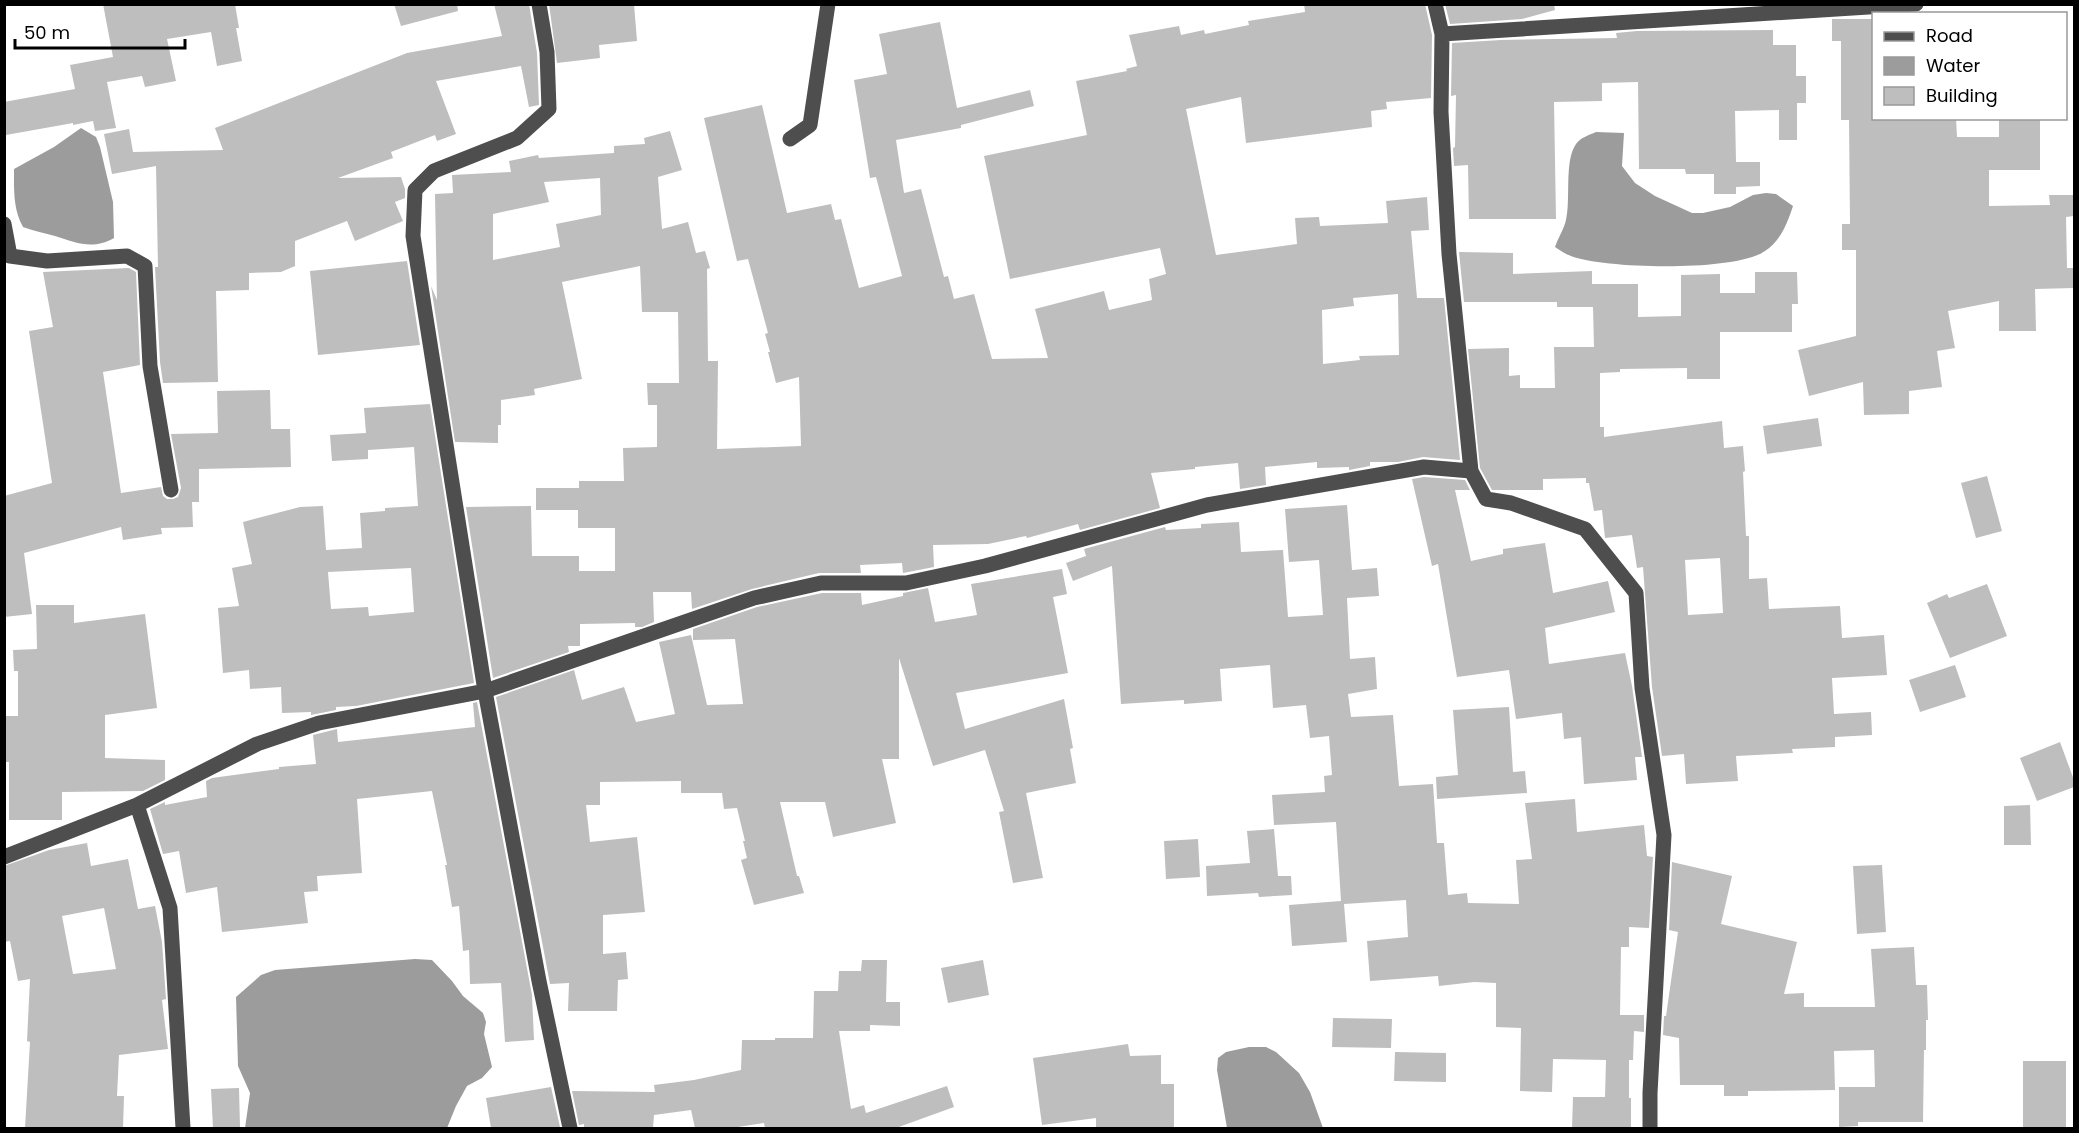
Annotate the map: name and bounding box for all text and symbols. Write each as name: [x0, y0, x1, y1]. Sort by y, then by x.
scale bar: [15, 12, 184, 50]
legend: [1872, 12, 2067, 120]
text: 50 m: [24, 20, 70, 45]
text: Road: [1926, 23, 1973, 48]
text: Water: [1926, 53, 1980, 78]
text: Building: [1926, 83, 1998, 108]

